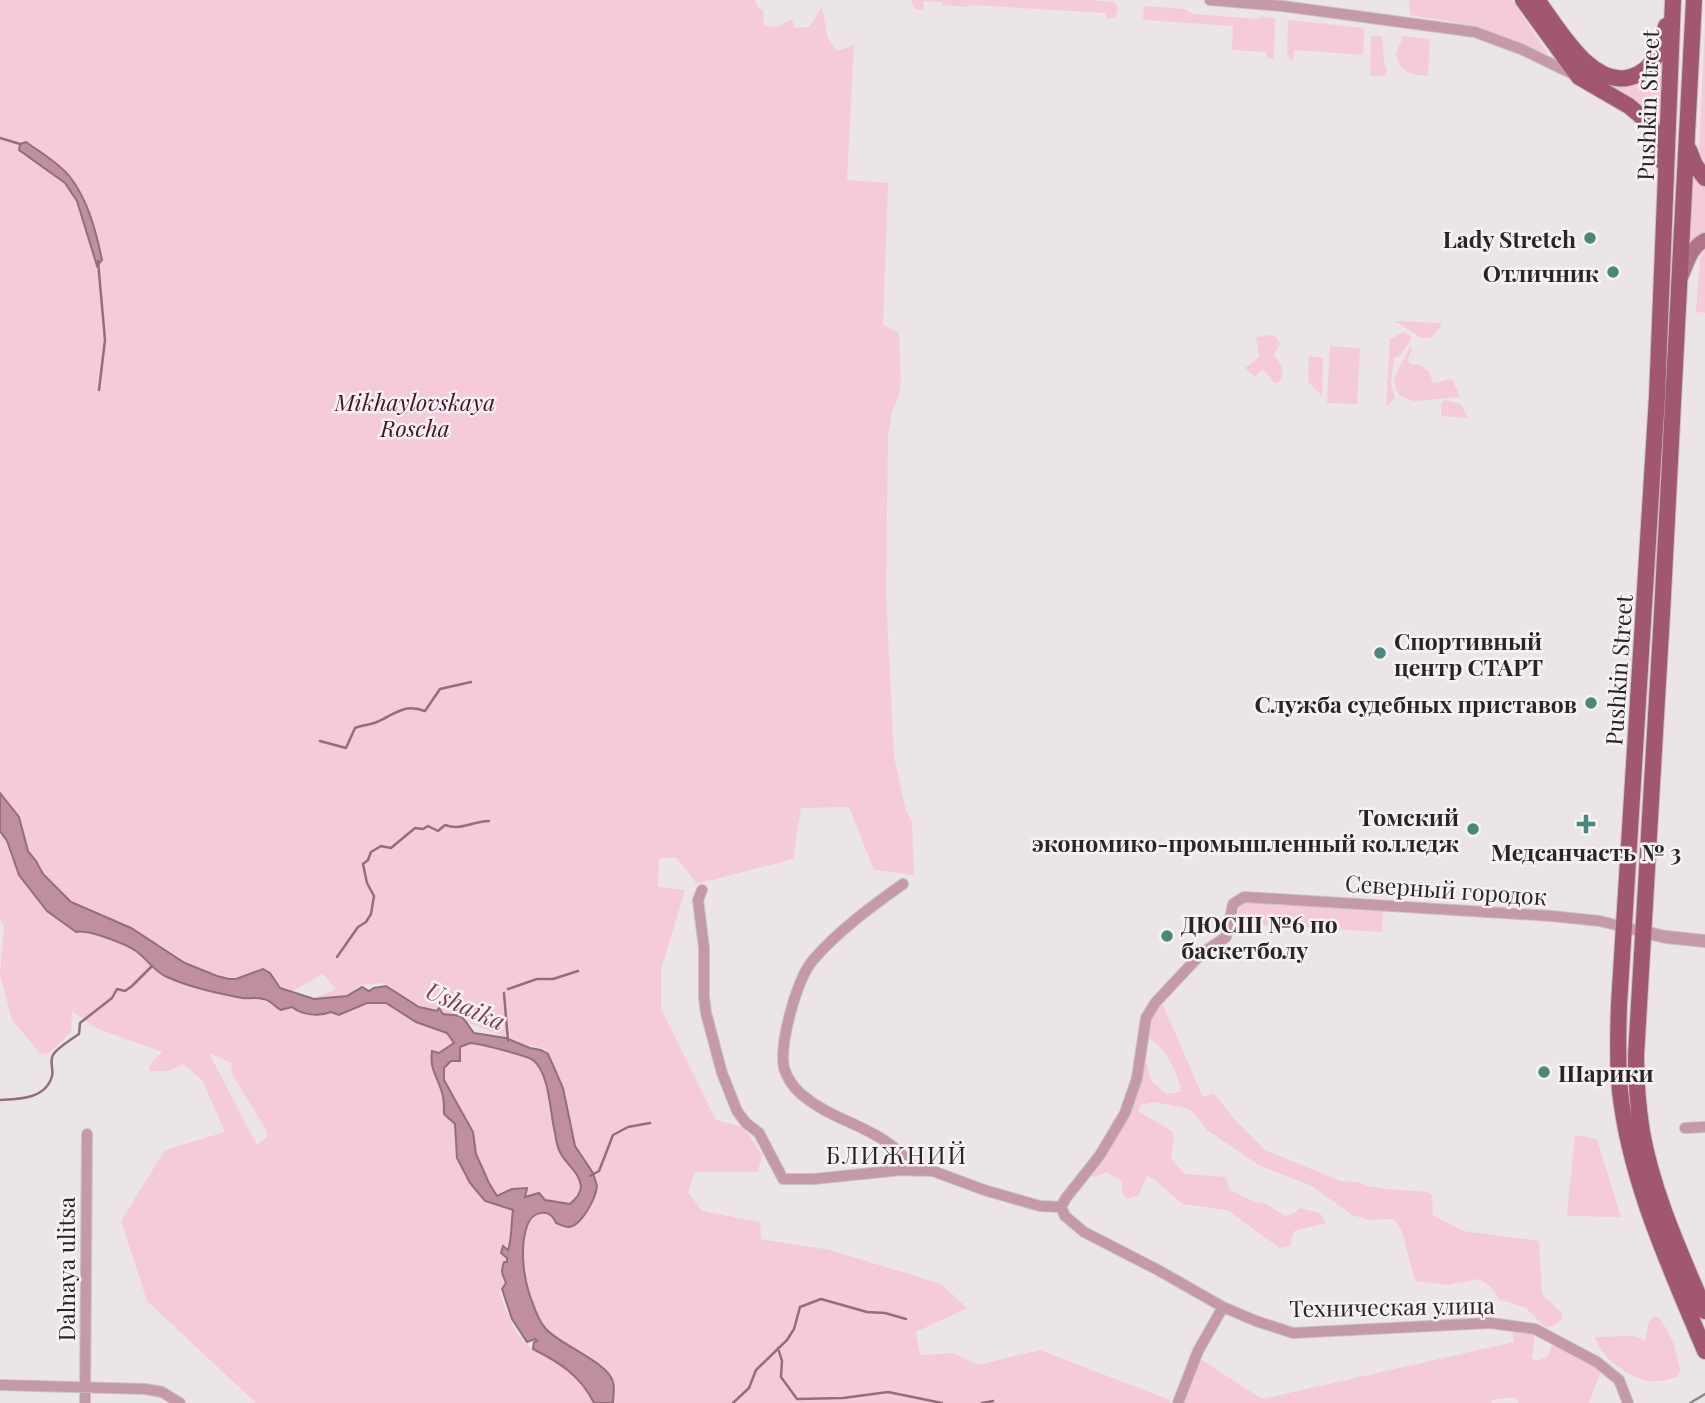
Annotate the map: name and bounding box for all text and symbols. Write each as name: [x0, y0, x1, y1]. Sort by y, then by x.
street label: Pushkin Street: [1629, 28, 1665, 181]
place label: Lady Stretch: [1443, 223, 1576, 254]
marker: Lady Stretch: [1582, 230, 1598, 246]
place label: Отличник: [1483, 257, 1599, 288]
marker: Отличник: [1605, 264, 1621, 280]
park label: Mikhaylovskaya Roscha: [334, 386, 495, 443]
street label: Pushkin Street: [1597, 593, 1639, 747]
place label: Спортивный центр СТАРТ: [1394, 625, 1543, 682]
marker: Спортивный центр СТАРТ: [1372, 645, 1388, 661]
place label: Служба судебных приставов: [1254, 688, 1577, 719]
marker: Служба судебных приставов: [1583, 695, 1599, 711]
place label: Томский экономико-промышленный колледж: [1032, 801, 1460, 858]
marker: Медсанчасть № 3: [1576, 814, 1596, 834]
marker: Томский экономико-промышленный колледж: [1465, 821, 1481, 837]
place label: Медсанчасть № 3: [1491, 836, 1681, 867]
street label: Северный городок: [1344, 866, 1548, 912]
place label: ДЮСШ №6 по баскетболу: [1181, 908, 1338, 965]
marker: ДЮСШ №6 по баскетболу: [1159, 928, 1175, 944]
water label: Ushaika: [421, 973, 511, 1037]
place label: Шарики: [1558, 1057, 1654, 1088]
marker: Шарики: [1536, 1064, 1552, 1080]
district label: БЛИЖНИЙ: [826, 1138, 968, 1170]
street label: Dalnaya ulitsa: [50, 1196, 81, 1341]
street label: Техническая улица: [1289, 1289, 1496, 1323]

